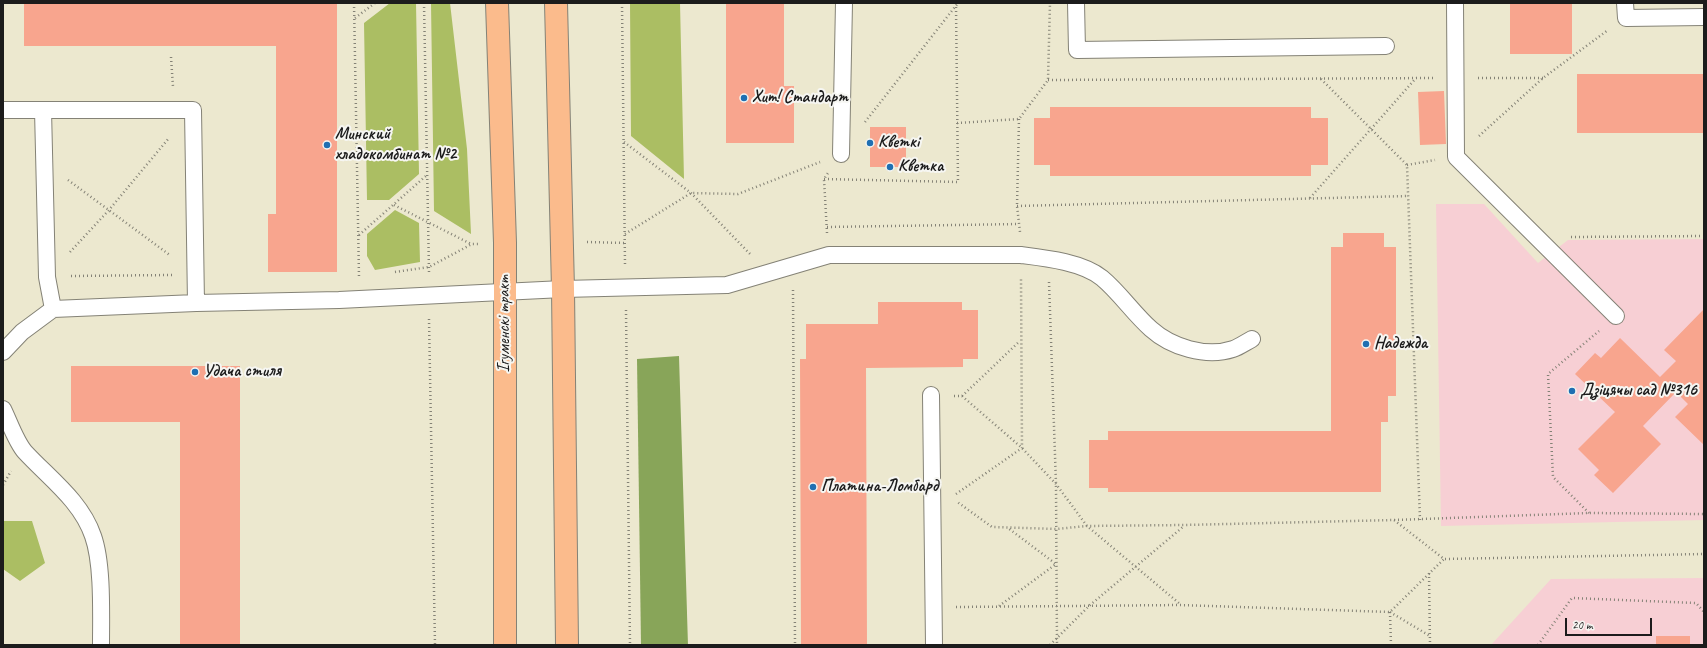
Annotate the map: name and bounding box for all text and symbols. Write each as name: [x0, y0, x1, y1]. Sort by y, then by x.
place label: Хит! Стандарт: [752, 88, 848, 108]
marker: Хит! Стандарт: [739, 93, 749, 103]
place label: Минский хладокомбинат №2: [335, 125, 456, 165]
place label: Кветкі: [878, 133, 919, 153]
marker: Кветкі: [865, 138, 875, 148]
marker: Минский хладокомбинат №2: [322, 140, 332, 150]
place label: Кветка: [898, 157, 944, 177]
marker: Кветка: [885, 162, 895, 172]
street label: Ігуменскі тракт: [495, 276, 515, 372]
place label: Надежда: [1374, 334, 1427, 354]
marker: Надежда: [1361, 339, 1371, 349]
place label: Удача стиля: [203, 362, 281, 382]
marker: Удача стиля: [190, 367, 200, 377]
place label: Дзіцячы сад №316: [1580, 381, 1697, 401]
marker: Дзіцячы сад №316: [1567, 386, 1577, 396]
place label: Платина-Ломбард: [821, 477, 938, 497]
marker: Платина-Ломбард: [808, 482, 818, 492]
scale bar: [1567, 610, 1654, 636]
text: 20 m: [1572, 617, 1592, 633]

